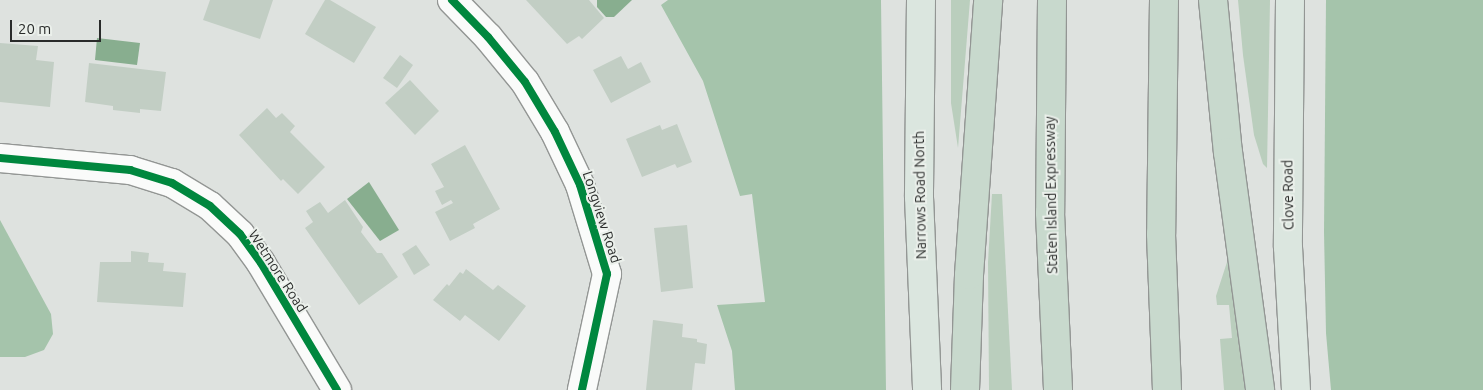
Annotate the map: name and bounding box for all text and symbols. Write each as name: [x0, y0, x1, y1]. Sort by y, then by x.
scale bar: [12, 10, 104, 42]
text: 20 m: [18, 20, 51, 37]
street label: Staten Island Expressway: [1041, 116, 1061, 274]
street label: Narrows Road North: [910, 131, 930, 259]
street label: Clove Road: [1279, 160, 1297, 230]
street label: Longview Road: [579, 169, 625, 265]
street label: Wetmore Road: [245, 227, 311, 315]

